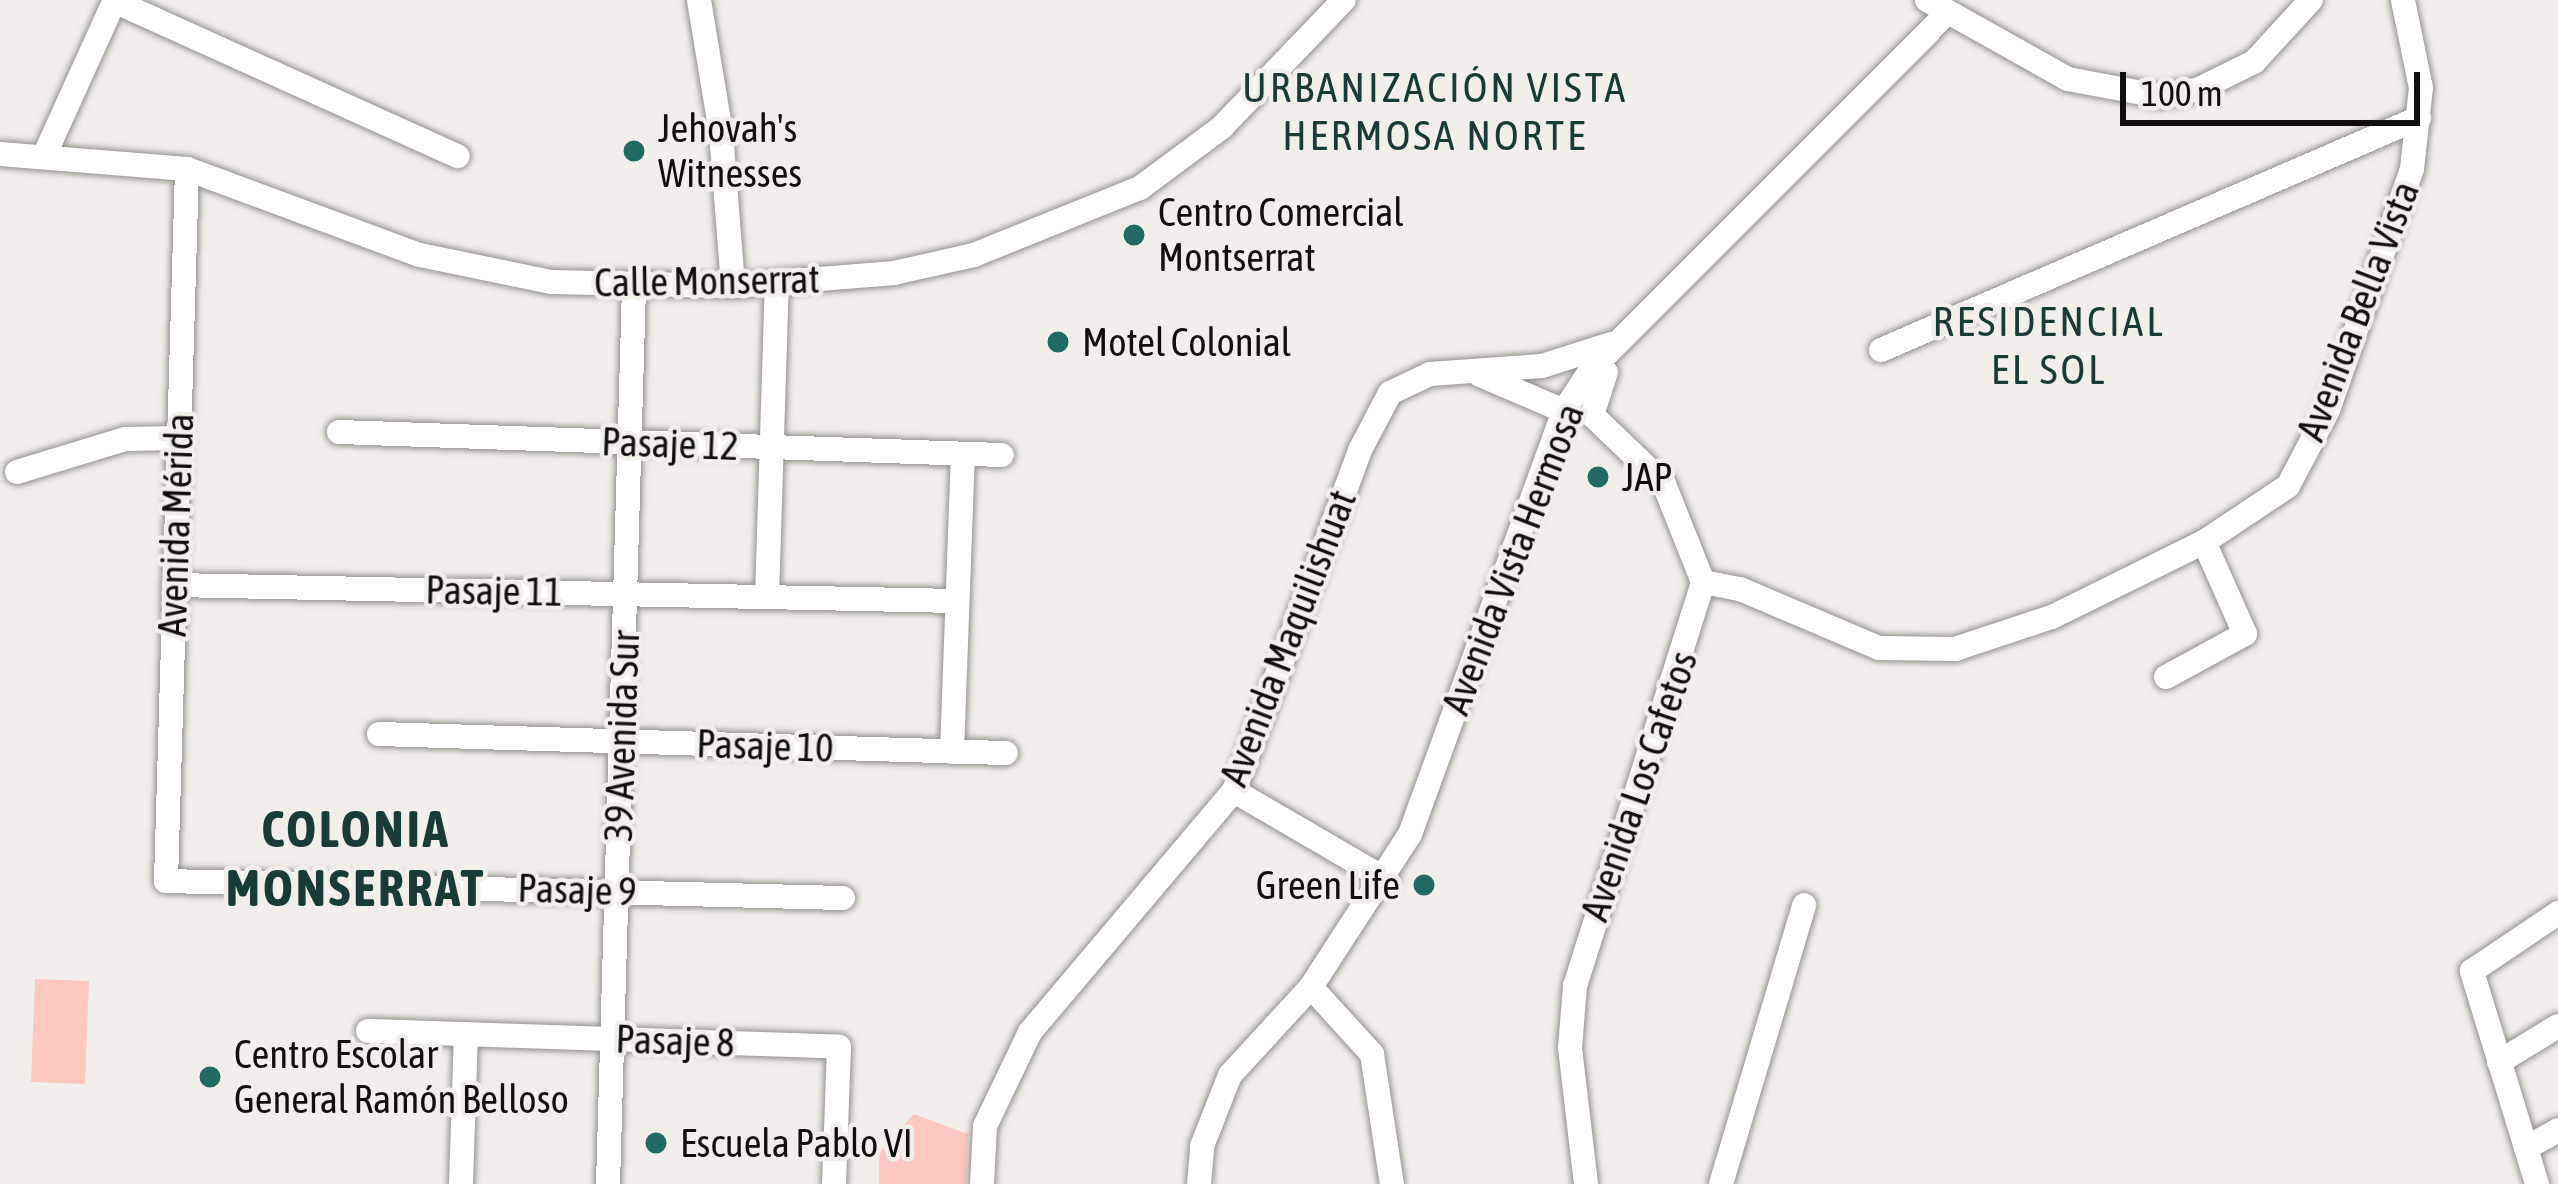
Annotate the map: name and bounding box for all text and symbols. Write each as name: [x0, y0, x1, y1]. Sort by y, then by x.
scale bar: [2126, 48, 2426, 122]
district label: URBANIZACIÓN VISTA HERMOSA NORTE: [1242, 62, 1628, 160]
text: 100 m: [2141, 72, 2223, 114]
place label: Jehovah's Witnesses: [658, 106, 802, 197]
marker: Jehovah's Witnesses: [621, 138, 647, 164]
street label: Avenida Bella Vista: [2287, 175, 2429, 447]
place label: Centro Comercial Montserrat: [1158, 190, 1404, 281]
marker: Centro Comercial Montserrat: [1121, 222, 1147, 248]
street label: Calle Monserrat: [594, 256, 820, 306]
district label: RESIDENCIAL EL SOL: [1933, 296, 2165, 394]
place label: Motel Colonial: [1082, 319, 1291, 365]
marker: Motel Colonial: [1045, 329, 1071, 355]
street label: Avenida Vista Hermosa: [1432, 397, 1594, 721]
street label: Avenida Mérida: [149, 413, 203, 637]
street label: Pasaje 12: [601, 418, 739, 470]
place label: JAP: [1622, 454, 1673, 500]
marker: JAP: [1585, 464, 1611, 490]
street label: Avenida Maquilishuat: [1210, 483, 1366, 793]
street label: Pasaje 11: [425, 566, 563, 616]
street label: 39 Avenida Sur: [595, 630, 649, 842]
street label: Avenida Los Cafetos: [1571, 645, 1707, 927]
street label: Pasaje 10: [696, 720, 834, 772]
district label: COLONIA MONSERRAT: [226, 799, 486, 919]
place label: Green Life: [1256, 862, 1400, 908]
street label: Pasaje 9: [517, 865, 637, 915]
marker: Green Life: [1411, 872, 1437, 898]
street label: Pasaje 8: [615, 1016, 735, 1066]
place label: Centro Escolar General Ramón Belloso: [234, 1032, 569, 1123]
marker: Centro Escolar General Ramón Belloso: [197, 1064, 223, 1090]
place label: Escuela Pablo VI: [680, 1120, 913, 1166]
marker: Escuela Pablo VI: [643, 1130, 669, 1156]

